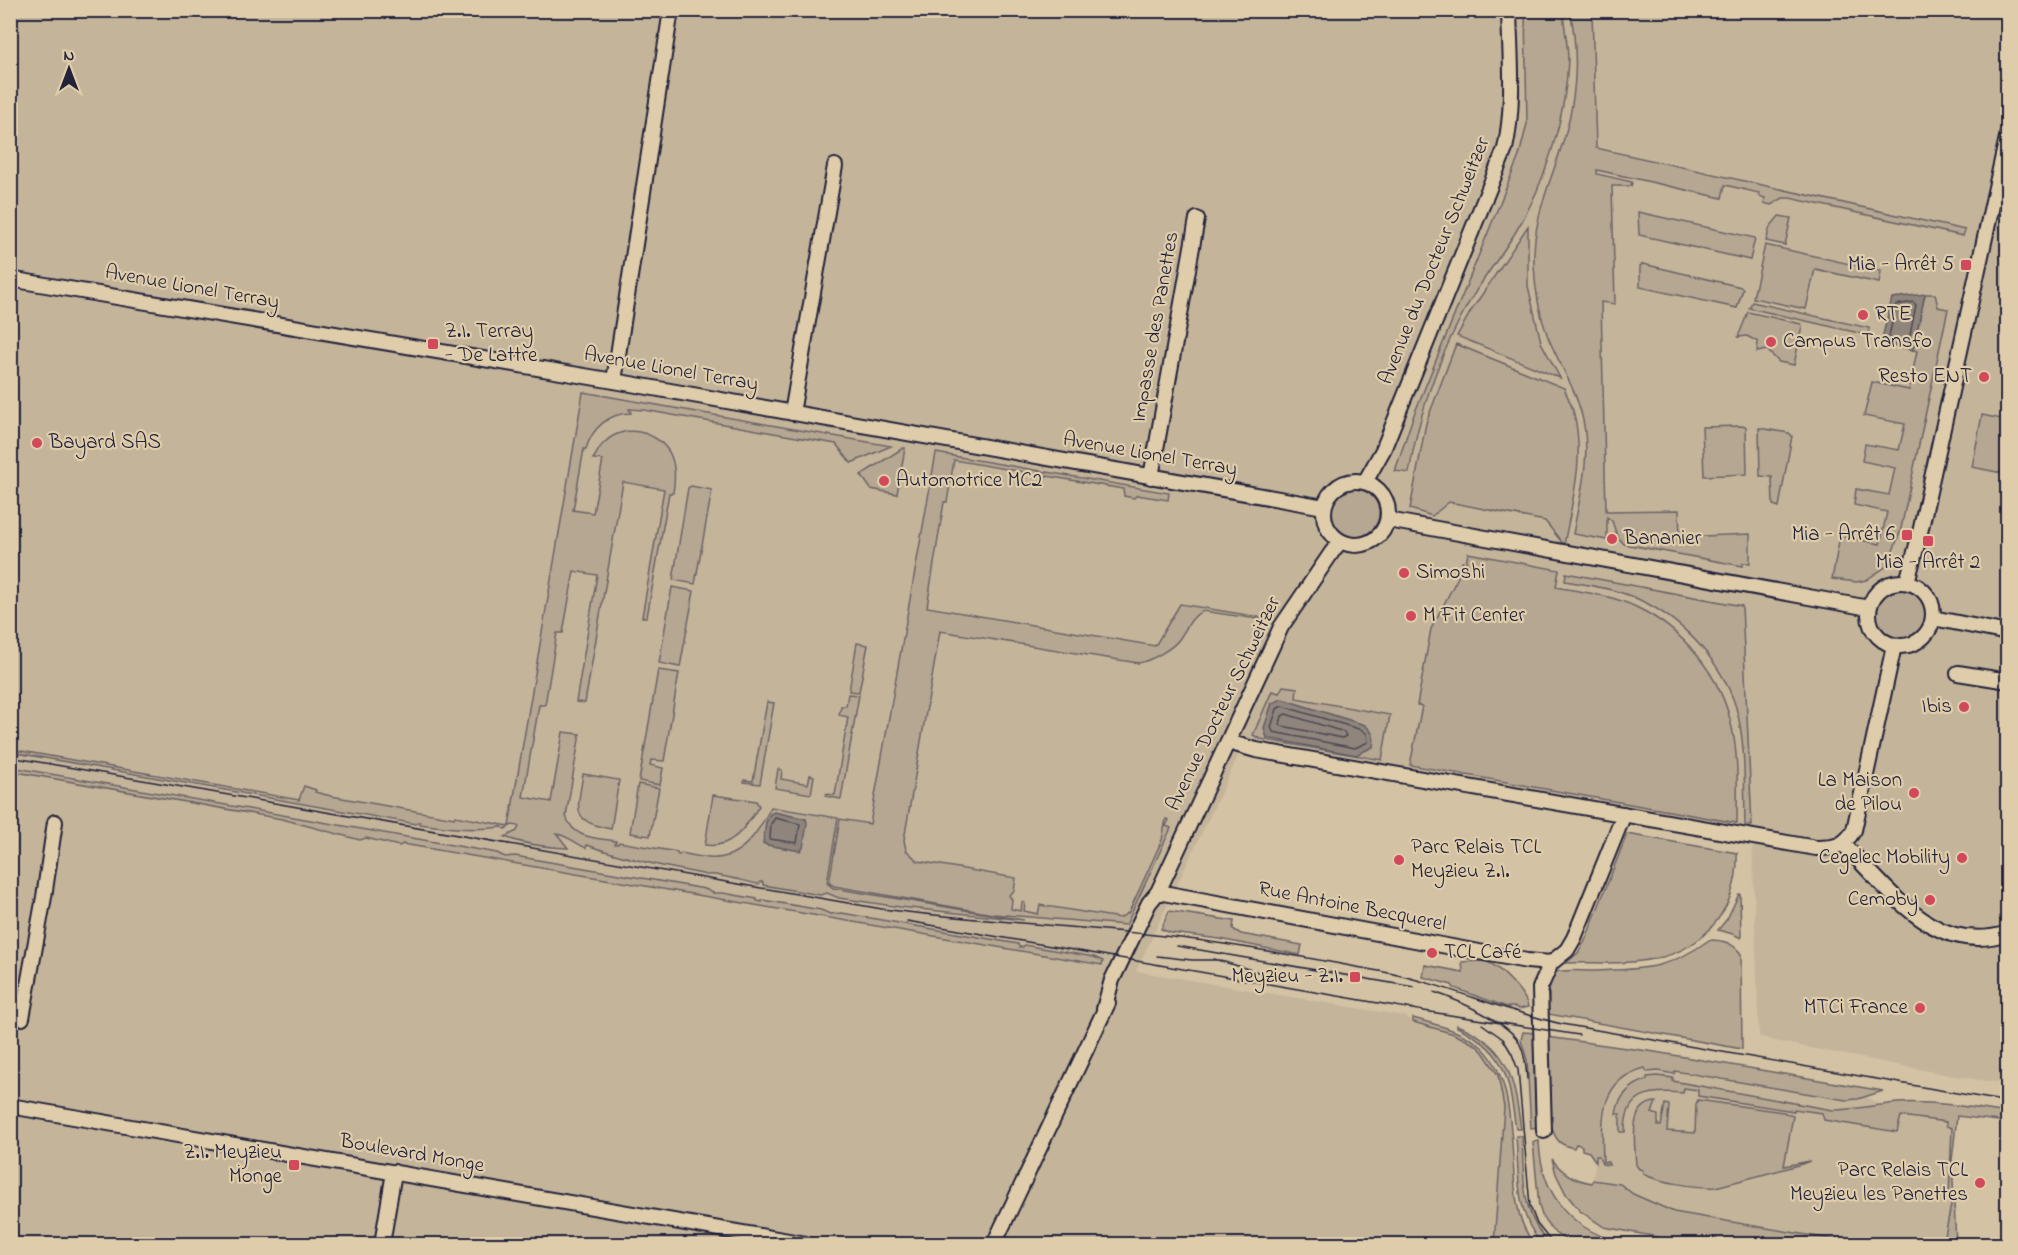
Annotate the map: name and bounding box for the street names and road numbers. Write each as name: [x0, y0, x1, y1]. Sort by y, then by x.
street label: Avenue du Docteur Schweitzer: [1372, 132, 1499, 389]
street label: Impasse des Panettes: [1124, 229, 1188, 425]
street label: Avenue Lionel Terray: [102, 258, 282, 320]
street label: Avenue Lionel Terray: [581, 340, 761, 402]
street label: Avenue Lionel Terray: [1060, 425, 1240, 487]
street label: Avenue Docteur Schweitzer: [1159, 591, 1289, 816]
street label: Rue Antoine Becquerel: [1256, 874, 1448, 940]
street label: Boulevard Monge: [336, 1126, 487, 1184]

